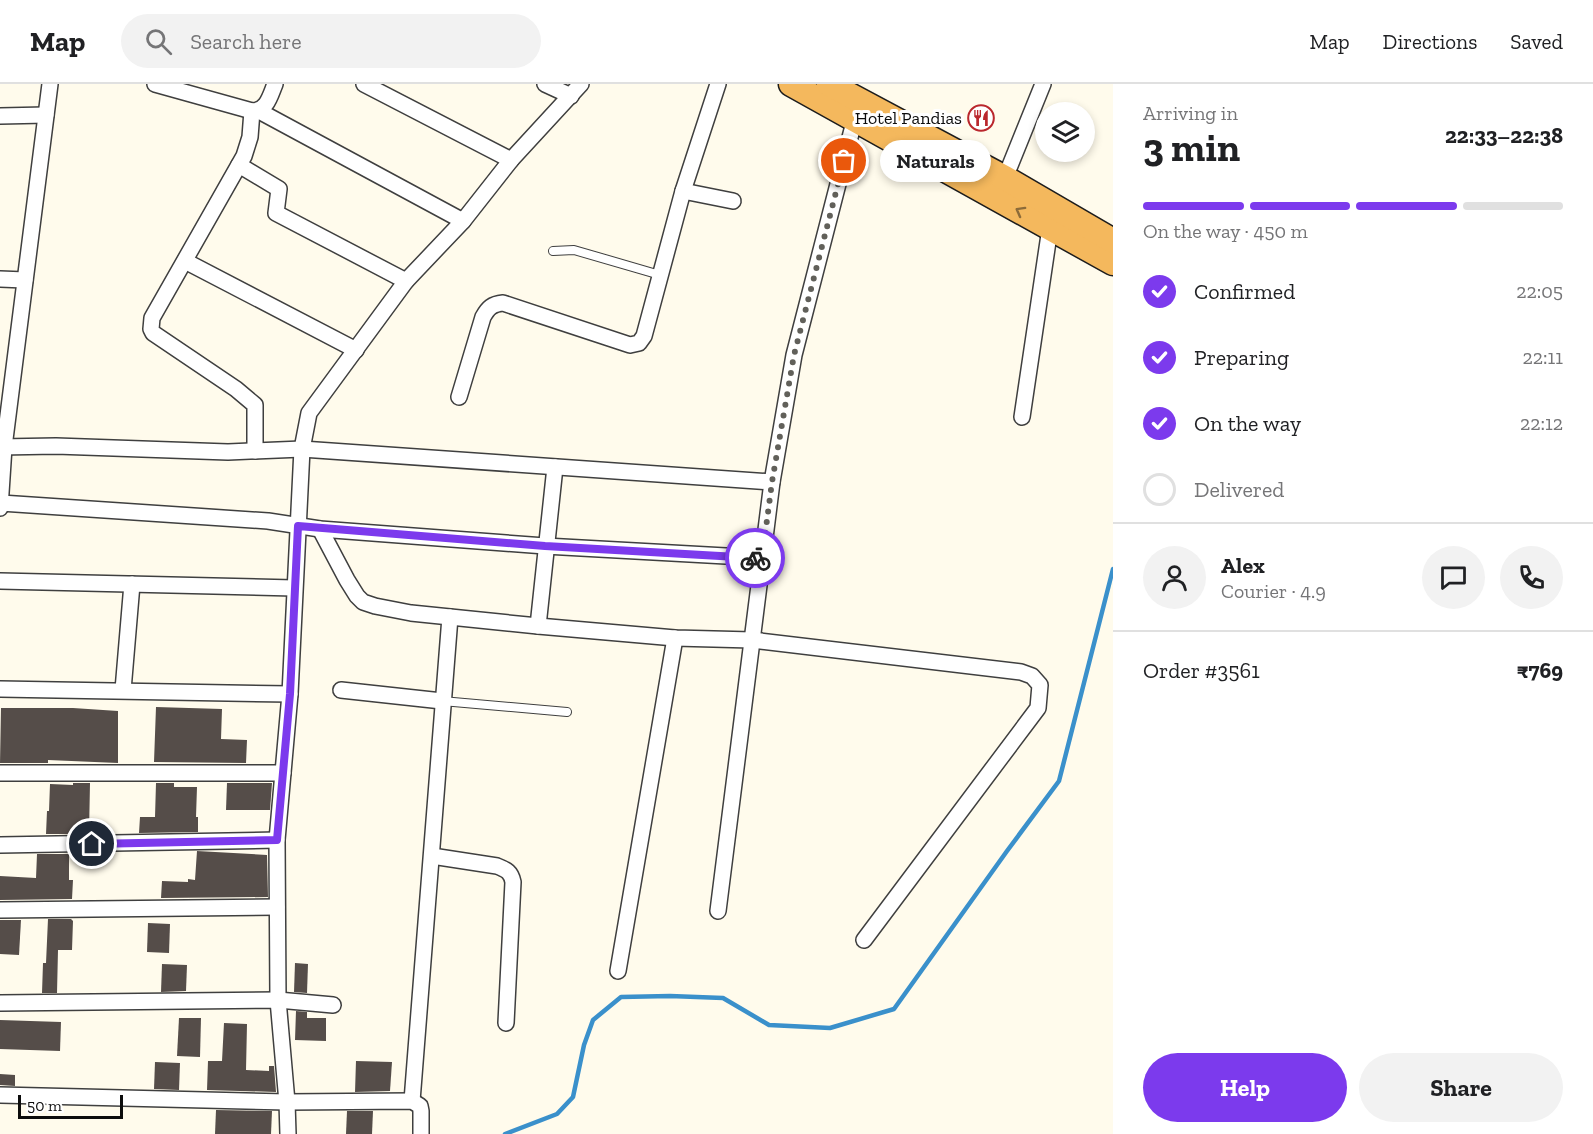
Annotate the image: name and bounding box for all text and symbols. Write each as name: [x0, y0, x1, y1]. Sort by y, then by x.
search box: [121, 14, 541, 68]
text: Map: [30, 25, 85, 58]
icon: search: [142, 25, 175, 58]
text: Search here: [190, 28, 302, 55]
text: Map: [1310, 29, 1350, 54]
text: Directions: [1383, 29, 1477, 54]
text: Saved: [1510, 29, 1563, 54]
text: Arriving in: [1143, 101, 1238, 125]
map controls: [1035, 102, 1095, 162]
button: layers: [1035, 102, 1095, 162]
restaurant icon: Hotel Pandias: [966, 103, 996, 133]
place label: Hotel Pandias: [855, 107, 962, 129]
text: 22:33–22:38: [1445, 122, 1563, 149]
text: 3 min: [1143, 124, 1240, 171]
pin: [818, 135, 869, 186]
callout: Naturals: [880, 140, 991, 182]
icon: bag: [827, 144, 860, 177]
text: Naturals: [896, 149, 975, 173]
one-way arrow: [1016, 207, 1026, 218]
text: On the way · 450 m: [1143, 219, 1308, 243]
icon: check: [1143, 275, 1176, 308]
text: Confirmed: [1194, 278, 1295, 305]
text: 22:05: [1516, 279, 1563, 303]
icon: check: [1143, 341, 1176, 374]
text: Preparing: [1194, 344, 1289, 371]
text: 22:11: [1523, 345, 1563, 369]
icon: check: [1143, 407, 1176, 440]
text: On the way: [1194, 410, 1301, 437]
text: 22:12: [1520, 411, 1563, 435]
text: Delivered: [1194, 476, 1284, 503]
courier: [725, 528, 785, 588]
icon: bike: [739, 542, 772, 575]
button: person: [1143, 546, 1206, 609]
button: chat: [1422, 546, 1485, 609]
button: phone: [1500, 546, 1563, 609]
text: Alex: [1221, 552, 1265, 579]
text: Courier · 4.9: [1221, 579, 1326, 603]
text: Order #3561: [1143, 657, 1260, 684]
text: ₹769: [1517, 657, 1563, 684]
pin: [66, 818, 117, 869]
icon: home: [75, 827, 108, 860]
button: Help: [1143, 1053, 1347, 1122]
button: Share: [1359, 1053, 1563, 1122]
scale bar: [18, 1092, 123, 1120]
text: 50 m: [27, 1096, 62, 1115]

